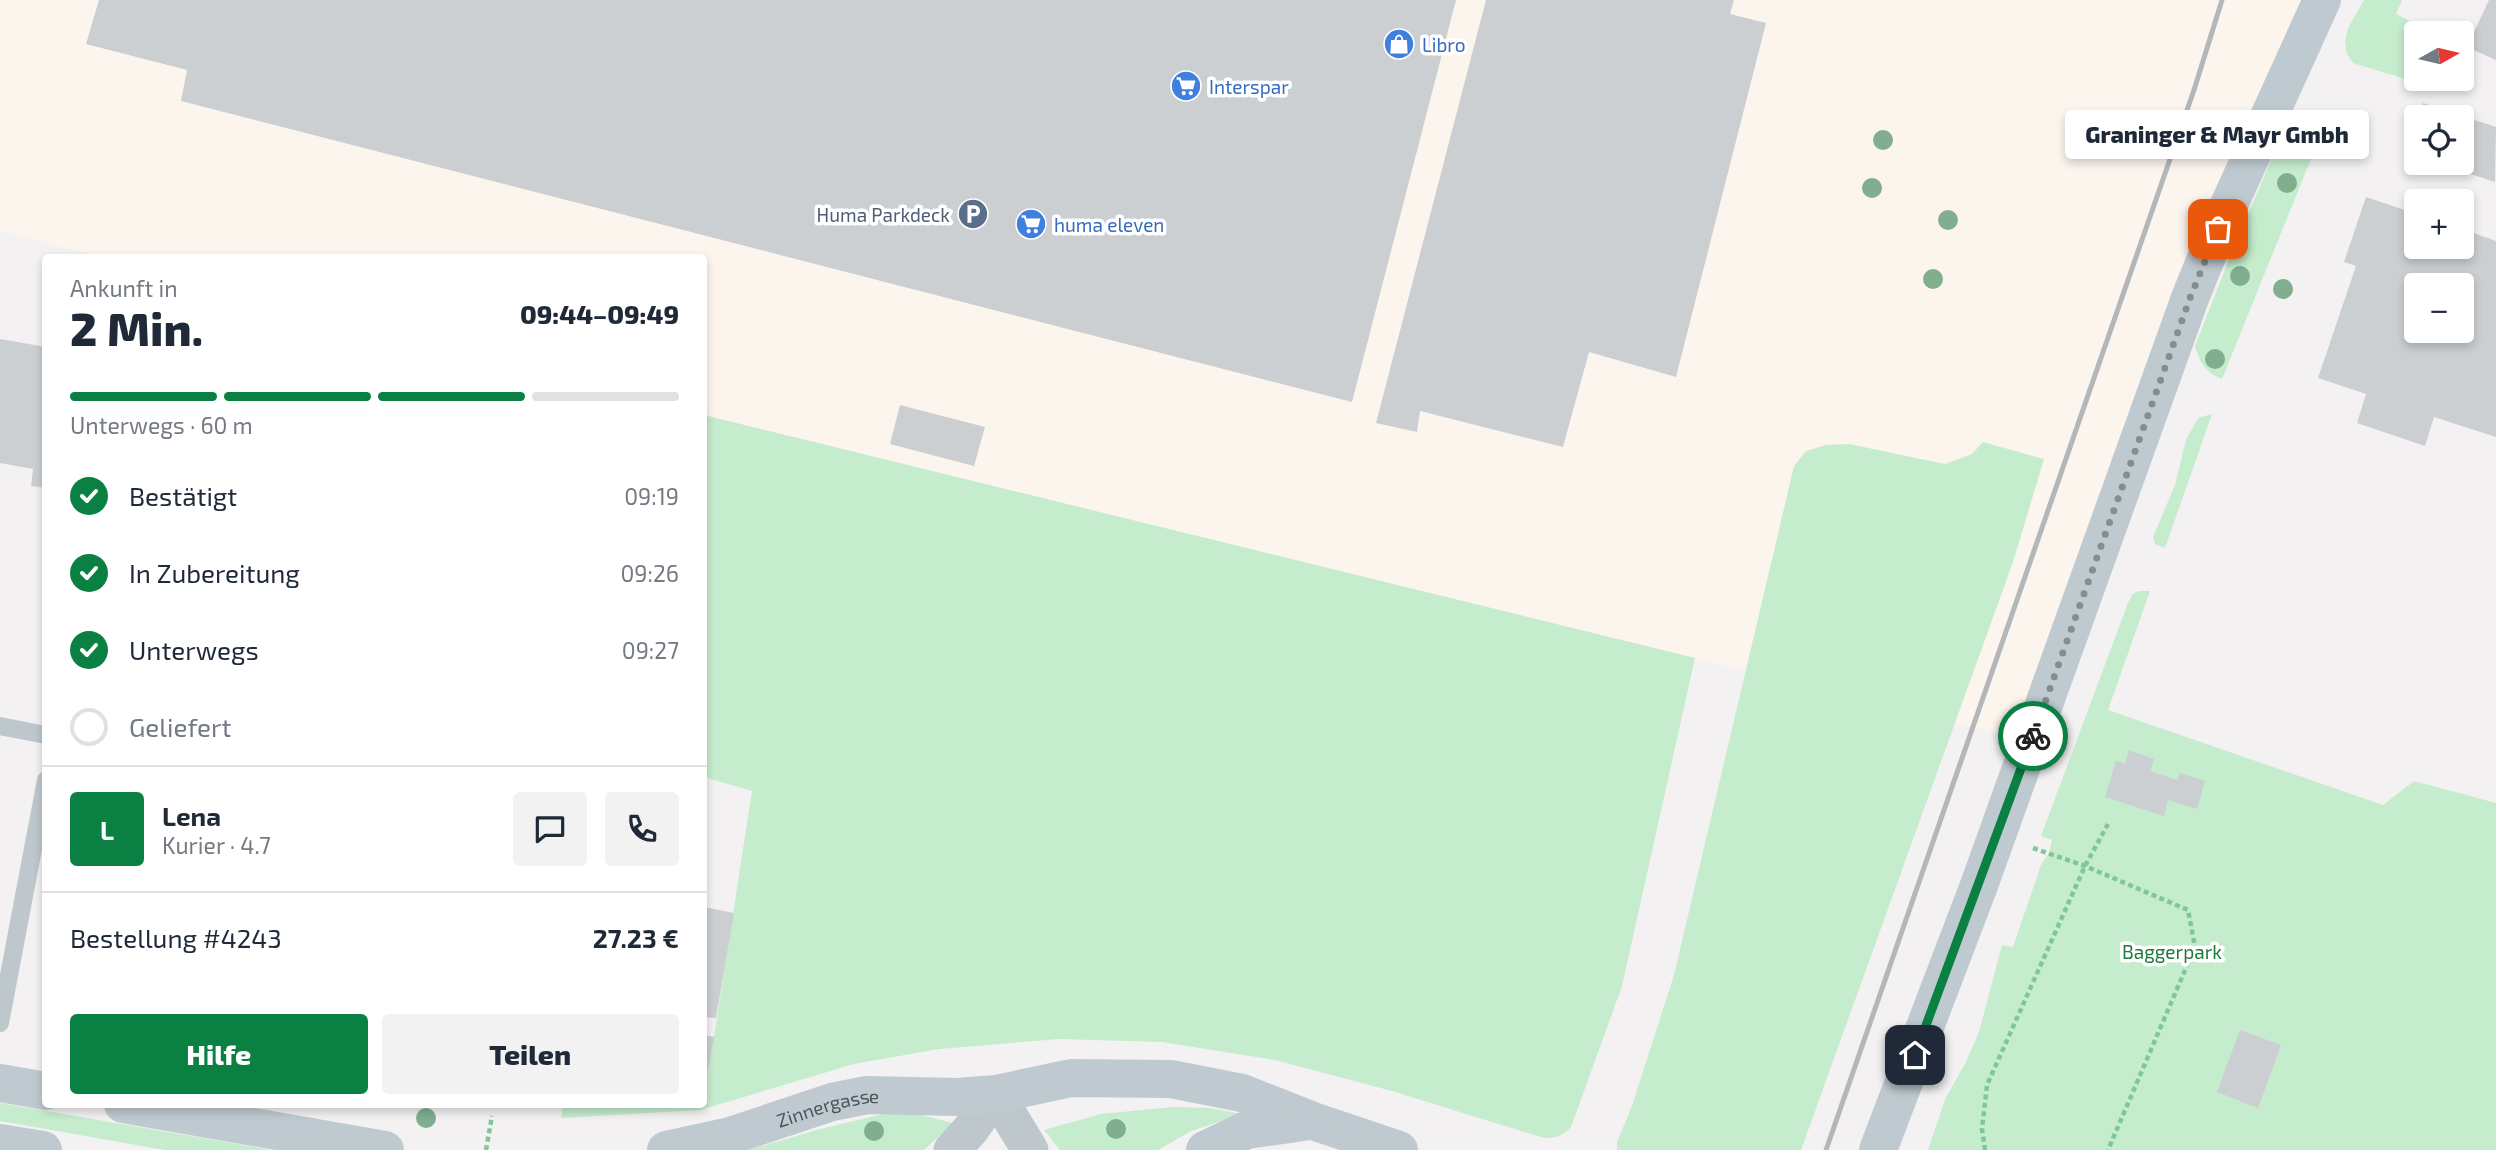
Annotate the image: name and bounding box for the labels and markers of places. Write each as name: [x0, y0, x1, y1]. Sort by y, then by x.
shop icon: Libro: [1382, 27, 1416, 61]
place label: Libro: [1422, 33, 1465, 56]
supermarket icon: Interspar: [1169, 69, 1203, 103]
place label: Interspar: [1209, 75, 1289, 98]
callout: Graninger & Mayr Gmbh: [2066, 110, 2370, 159]
parking icon: Huma Parkdeck: [956, 197, 990, 231]
pin: [2188, 199, 2248, 259]
place label: Huma Parkdeck: [817, 203, 950, 226]
supermarket icon: huma eleven: [1014, 207, 1048, 241]
place label: huma eleven: [1054, 213, 1164, 236]
pin: [1885, 1025, 1945, 1085]

